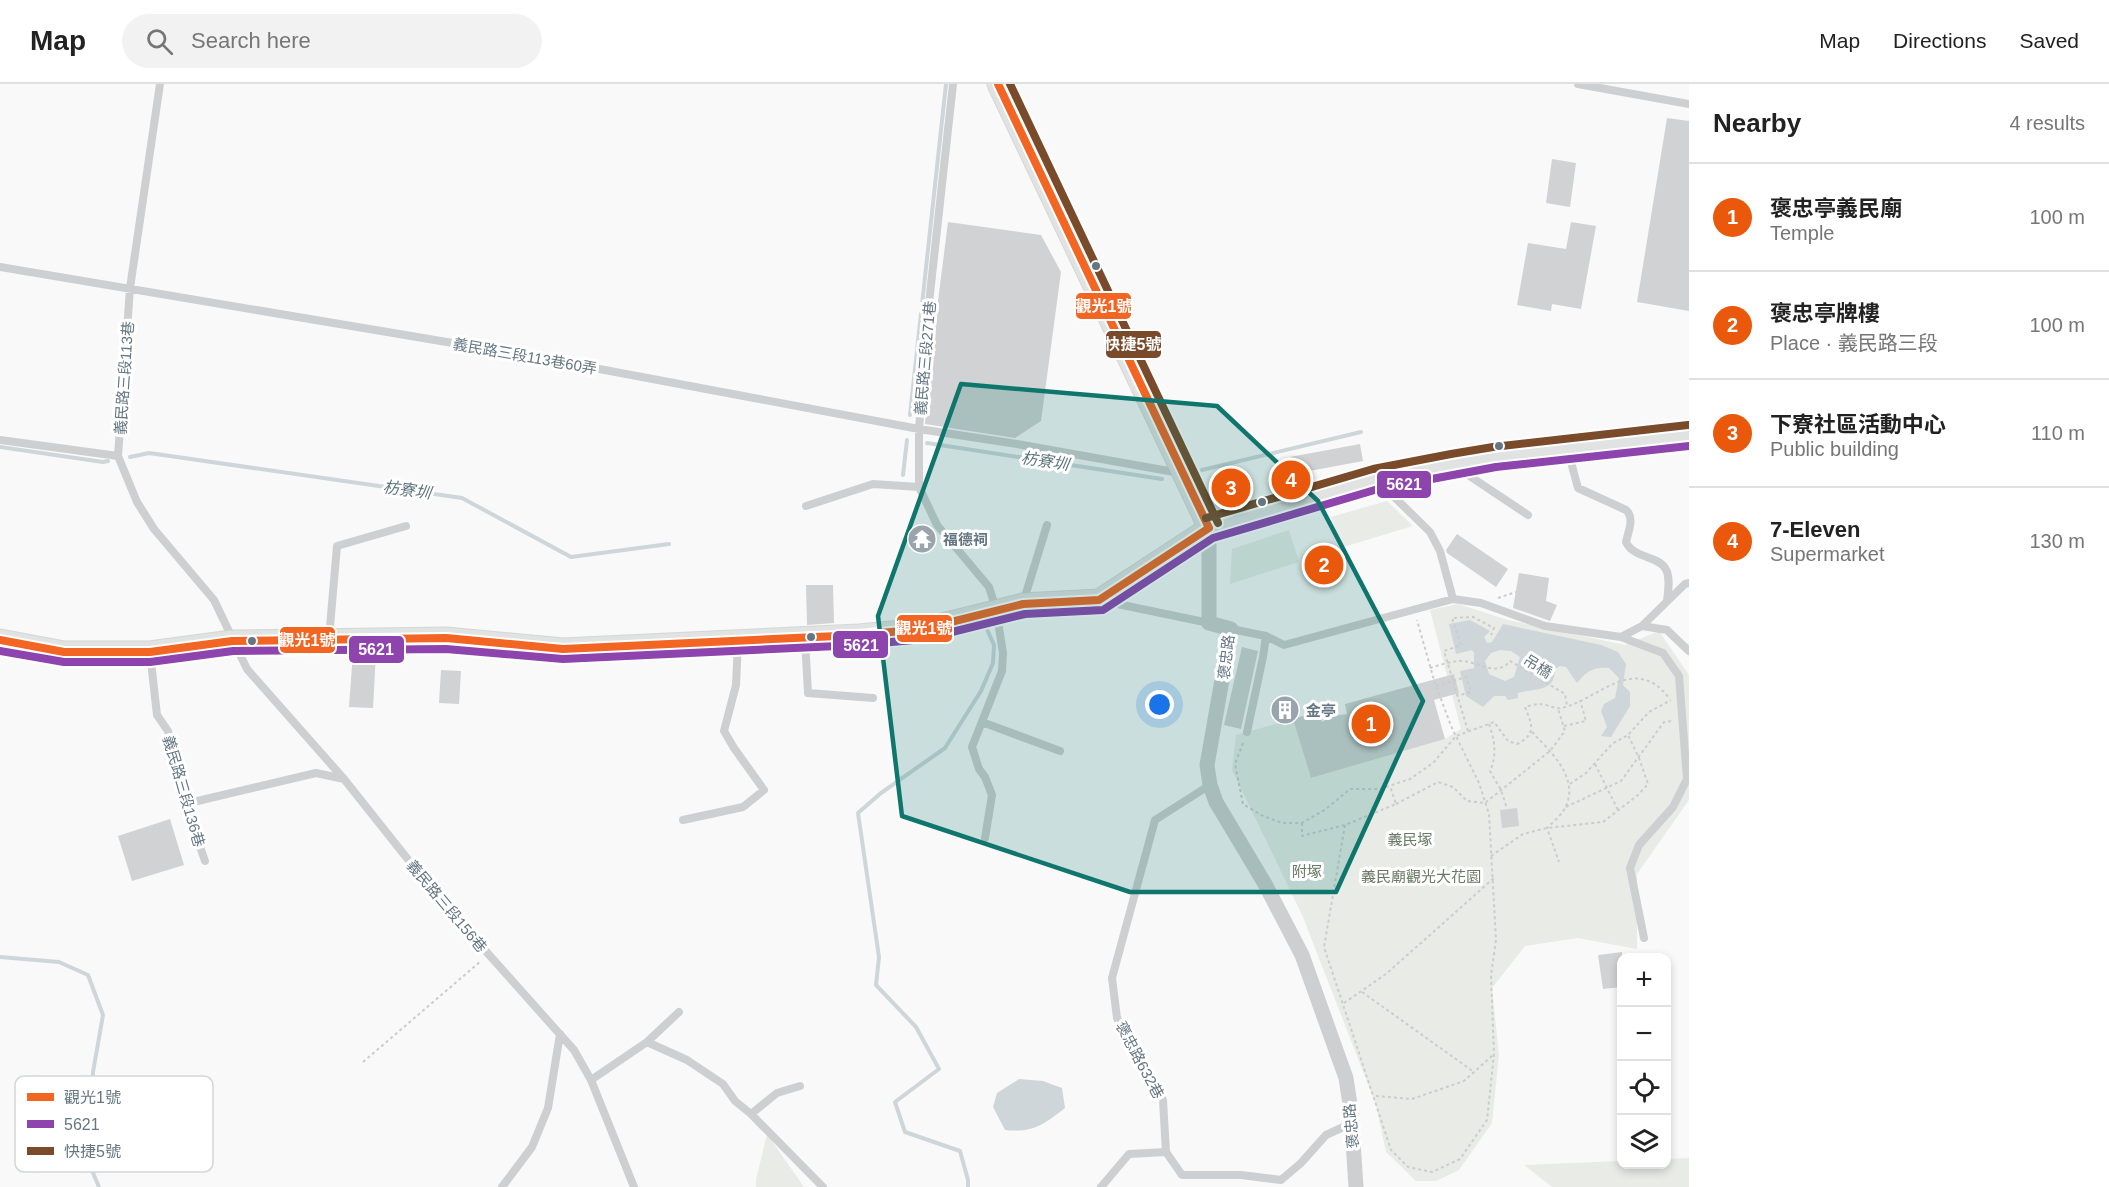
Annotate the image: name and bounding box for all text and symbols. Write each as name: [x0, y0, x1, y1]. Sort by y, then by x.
search box: [122, 14, 542, 68]
text: Map: [30, 25, 86, 56]
icon: search: [143, 25, 176, 58]
text: Search here: [191, 28, 311, 53]
text: Map: [1819, 29, 1860, 52]
text: Directions: [1893, 29, 1986, 52]
text: Saved: [2019, 29, 2079, 52]
text: Nearby: [1713, 108, 1801, 138]
text: 4 results: [2009, 112, 2085, 134]
text: 褒忠亭義民廟: [1770, 196, 1902, 221]
text: 1: [1727, 206, 1738, 228]
text: 100 m: [2029, 206, 2085, 228]
text: Temple: [1770, 222, 1834, 244]
unlabelled marker: [1090, 260, 1102, 272]
line badge: 觀光1號: [1075, 292, 1132, 320]
text: 觀光1號: [1076, 298, 1132, 315]
street label: 義民路三段271巷: [912, 300, 938, 416]
text: 褒忠亭牌樓: [1770, 301, 1880, 326]
text: 2: [1727, 314, 1738, 336]
text: 100 m: [2029, 314, 2085, 336]
street label: 義民路三段113巷: [112, 321, 136, 435]
line badge: 快捷5號: [1105, 330, 1162, 359]
text: Place · 義民路三段: [1770, 332, 1938, 354]
street label: 義民路三段113巷60弄: [452, 335, 598, 377]
text: 快捷5號: [1105, 336, 1161, 353]
text: 下寮社區活動中心: [1770, 412, 1946, 437]
text: 3: [1727, 422, 1738, 444]
text: 110 m: [2031, 422, 2085, 444]
text: Public building: [1770, 438, 1899, 460]
unlabelled marker: [1493, 440, 1505, 452]
water label: 枋寮圳: [1020, 449, 1072, 473]
pin: 4: [1272, 458, 1310, 502]
pin: 3: [1212, 466, 1250, 510]
line badge: 5621: [1376, 470, 1432, 499]
text: 5621: [1386, 476, 1422, 493]
water label: 枋寮圳: [382, 478, 434, 502]
unlabelled marker: [1256, 496, 1268, 508]
text: 7-Eleven: [1770, 517, 1861, 542]
temple icon: 福德祠: [906, 523, 938, 555]
text: 4: [1727, 530, 1738, 552]
text: 130 m: [2029, 530, 2085, 552]
place label: 福德祠: [943, 531, 988, 548]
pin: 2: [1304, 542, 1344, 588]
text: Supermarket: [1770, 543, 1885, 565]
line badge: 觀光1號: [896, 614, 953, 643]
text: 觀光1號: [896, 620, 952, 637]
line badge: 觀光1號: [279, 626, 336, 654]
line badge: 5621: [832, 630, 889, 659]
unlabelled marker: [805, 631, 817, 643]
text: 觀光1號: [279, 632, 335, 649]
street label: 褒忠路: [1215, 634, 1237, 680]
unlabelled marker: [246, 635, 258, 647]
line badge: 5621: [348, 635, 405, 664]
text: 5621: [843, 637, 879, 654]
text: 5621: [358, 641, 394, 658]
street label: 吊橋: [1521, 651, 1555, 681]
your location: [1145, 690, 1174, 719]
building icon: 金亭: [1269, 694, 1301, 726]
place label: 金亭: [1306, 702, 1336, 719]
pin: 1: [1352, 702, 1390, 746]
street label: 義民路三段136巷: [160, 733, 208, 849]
park label: 義民塚: [1387, 831, 1433, 848]
street label: 義民路三段156巷: [404, 856, 490, 956]
park label: 附塚: [1292, 863, 1322, 880]
park label: 義民廟觀光大花園: [1361, 868, 1481, 885]
map controls: [1617, 953, 1671, 1169]
button: +: [1617, 953, 1671, 1007]
button: −: [1617, 1007, 1671, 1061]
street label: 褒忠路632巷: [1113, 1018, 1167, 1102]
button: locate: [1617, 1061, 1671, 1115]
legend: [15, 1076, 213, 1172]
text: 觀光1號: [64, 1089, 121, 1106]
street label: 褒忠路: [1341, 1103, 1361, 1149]
button: layers: [1617, 1115, 1671, 1169]
text: 5621: [64, 1116, 100, 1133]
text: 快捷5號: [64, 1143, 121, 1160]

